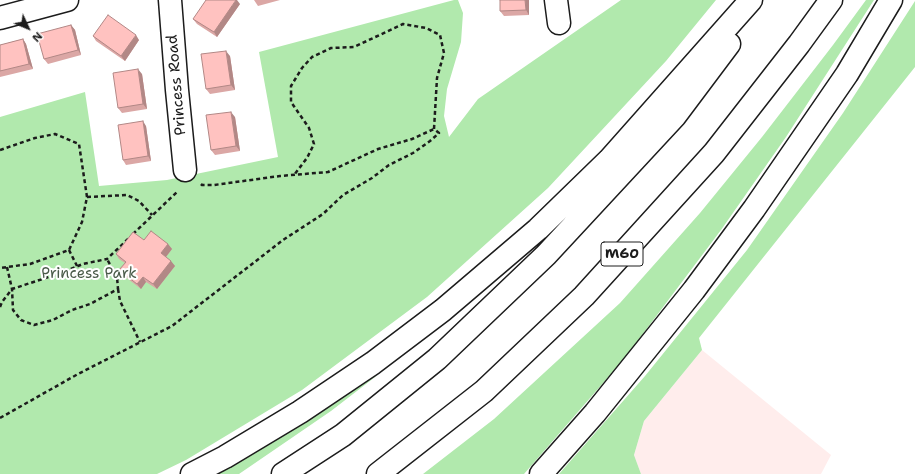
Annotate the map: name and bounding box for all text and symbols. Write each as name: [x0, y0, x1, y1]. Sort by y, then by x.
north arrow: [8, 8, 48, 48]
text: N: [29, 28, 45, 45]
street label: Princess Road: [164, 34, 190, 136]
road number: M60: [601, 242, 643, 266]
park label: Princess Park: [41, 265, 137, 283]

